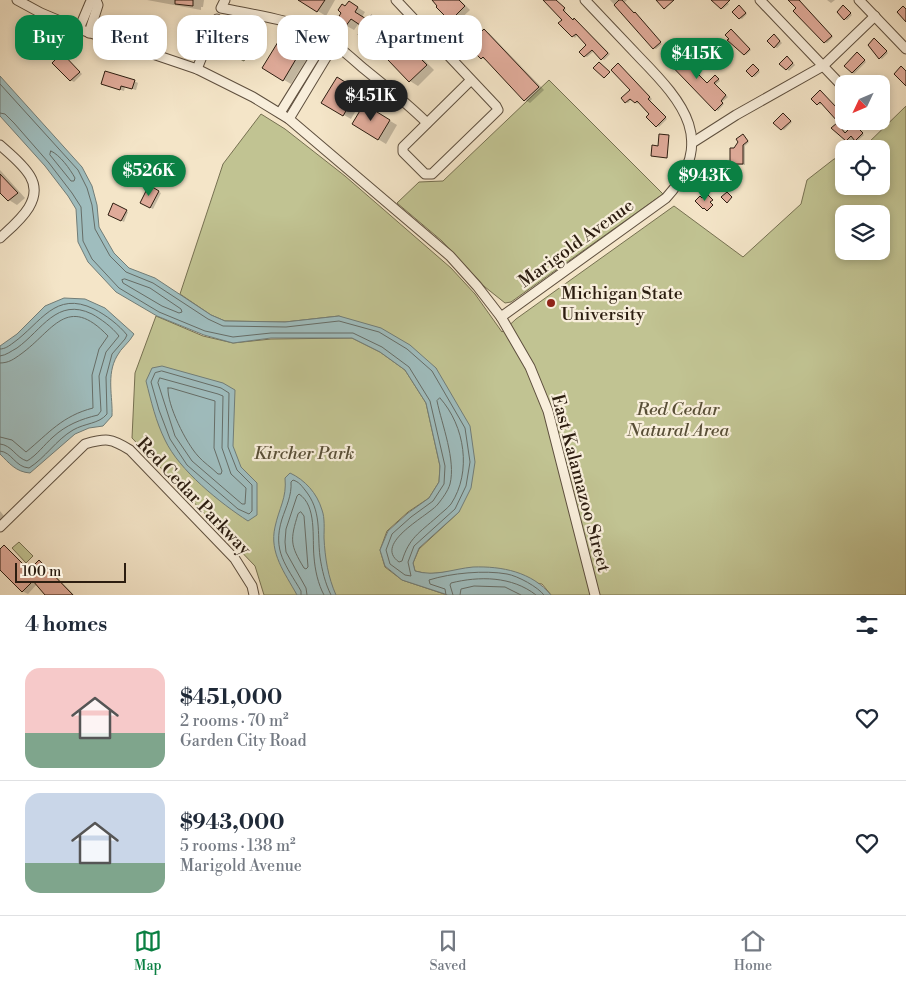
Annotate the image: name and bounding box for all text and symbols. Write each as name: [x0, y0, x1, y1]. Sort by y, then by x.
chip: Buy: [15, 15, 83, 60]
chip: Rent: [93, 15, 167, 60]
chip: Filters: [177, 15, 267, 60]
chip: New: [277, 15, 348, 60]
chip: Apartment: [358, 15, 482, 60]
pin: $415K: [662, 38, 732, 80]
text: $415K: [672, 44, 722, 64]
north arrow: [835, 75, 890, 130]
map controls: [835, 75, 890, 260]
pin: $451K: [336, 80, 406, 122]
text: $451K: [346, 86, 396, 106]
button: locate: [835, 140, 890, 195]
pin: $526K: [114, 154, 184, 197]
pin: $943K: [670, 160, 740, 202]
text: $526K: [123, 161, 175, 181]
text: $943K: [679, 166, 731, 186]
street label: Marigold Avenue: [514, 194, 639, 293]
button: layers: [835, 205, 890, 260]
place label: Michigan State University: [561, 282, 683, 326]
marker: Michigan State University: [545, 297, 557, 309]
street label: East Kalamazoo Street: [546, 392, 616, 575]
park label: Red Cedar Natural Area: [626, 398, 730, 442]
street label: Red Cedar Parkway: [131, 433, 256, 560]
park label: Kircher Park: [254, 442, 354, 465]
scale bar: [15, 560, 126, 583]
text: 100 m: [22, 563, 61, 581]
icon: filters: [853, 611, 881, 639]
text: 4 homes: [25, 612, 107, 638]
text: $451,000: [180, 685, 282, 711]
icon: home: [65, 688, 125, 748]
icon: heart: [853, 704, 881, 732]
text: 2 rooms · 70 m²: [180, 711, 289, 731]
text: Garden City Road: [180, 731, 307, 751]
text: $943,000: [180, 810, 284, 836]
icon: home: [65, 813, 125, 873]
icon: heart: [853, 829, 881, 857]
text: 5 rooms · 138 m²: [180, 836, 296, 856]
text: Marigold Avenue: [180, 856, 302, 876]
tab: Map: [134, 927, 162, 975]
tab: Saved: [429, 927, 466, 975]
tab: Home: [734, 927, 772, 975]

